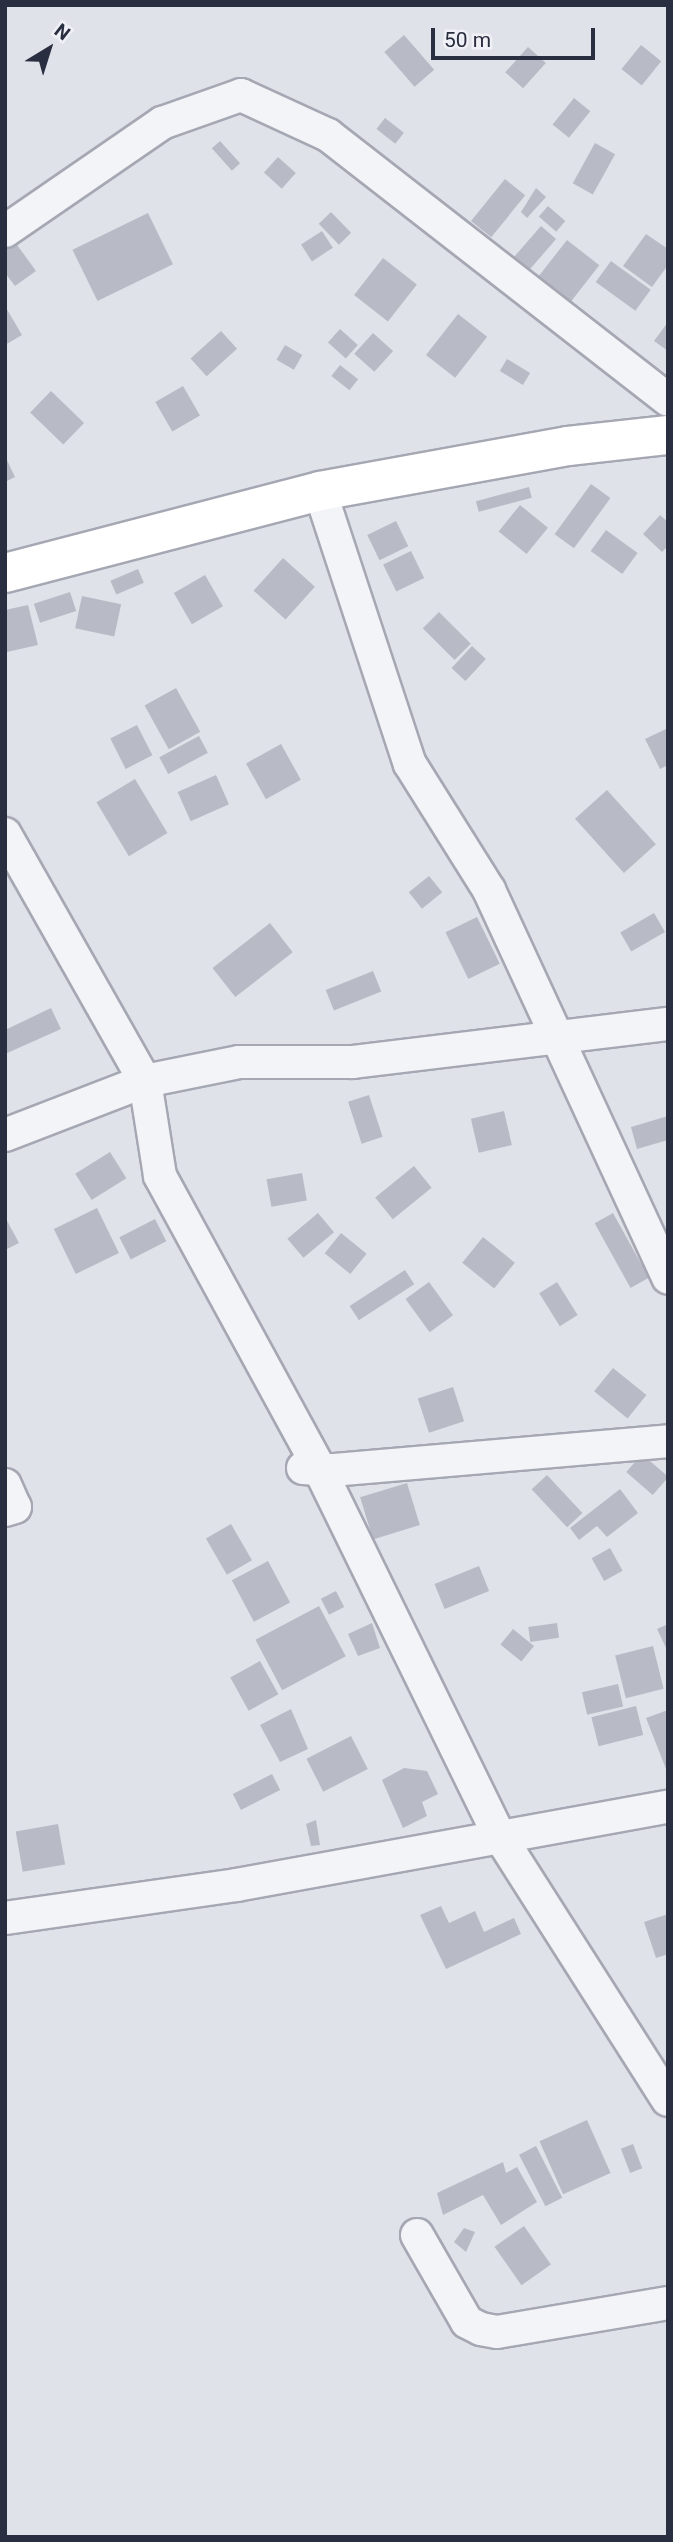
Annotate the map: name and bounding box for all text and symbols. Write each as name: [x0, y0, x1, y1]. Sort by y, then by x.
north arrow: [14, 14, 84, 84]
scale bar: [435, 14, 600, 58]
text: N: [50, 19, 75, 45]
text: 50 m: [444, 28, 491, 52]

